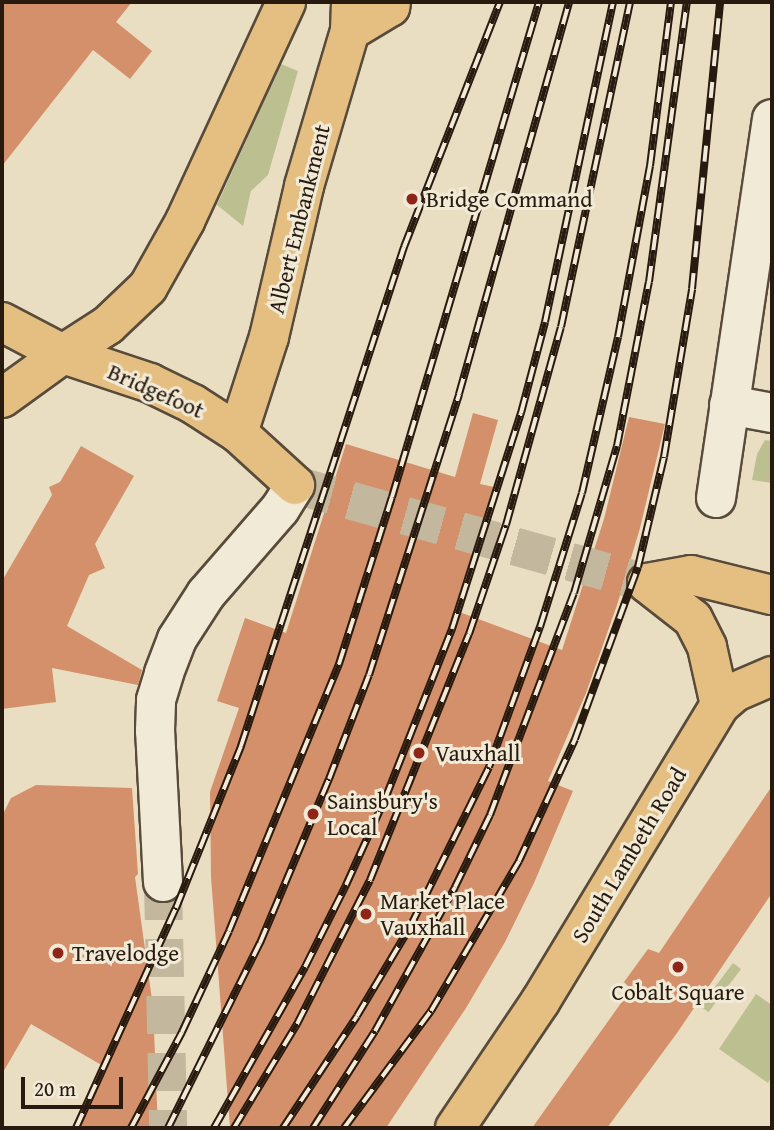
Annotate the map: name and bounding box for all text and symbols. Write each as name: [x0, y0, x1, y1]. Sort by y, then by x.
street label: Albert Embankment: [262, 121, 336, 317]
place label: Bridge Command: [426, 185, 592, 213]
marker: Bridge Command: [404, 191, 420, 207]
street label: Bridgefoot: [104, 358, 208, 424]
place label: Vauxhall: [435, 739, 520, 767]
marker: Vauxhall: [409, 743, 429, 763]
street label: South Lambeth Road: [566, 762, 692, 948]
place label: Sainsbury's Local: [327, 787, 438, 841]
marker: Sainsbury's Local: [305, 806, 321, 822]
place label: Market Place Vauxhall: [380, 887, 505, 941]
marker: Market Place Vauxhall: [358, 906, 374, 922]
place label: Travelodge: [72, 939, 179, 967]
marker: Travelodge: [50, 945, 66, 961]
marker: Cobalt Square: [670, 959, 686, 975]
place label: Cobalt Square: [611, 978, 745, 1006]
scale bar: [24, 1064, 126, 1108]
text: 20 m: [34, 1073, 76, 1104]

